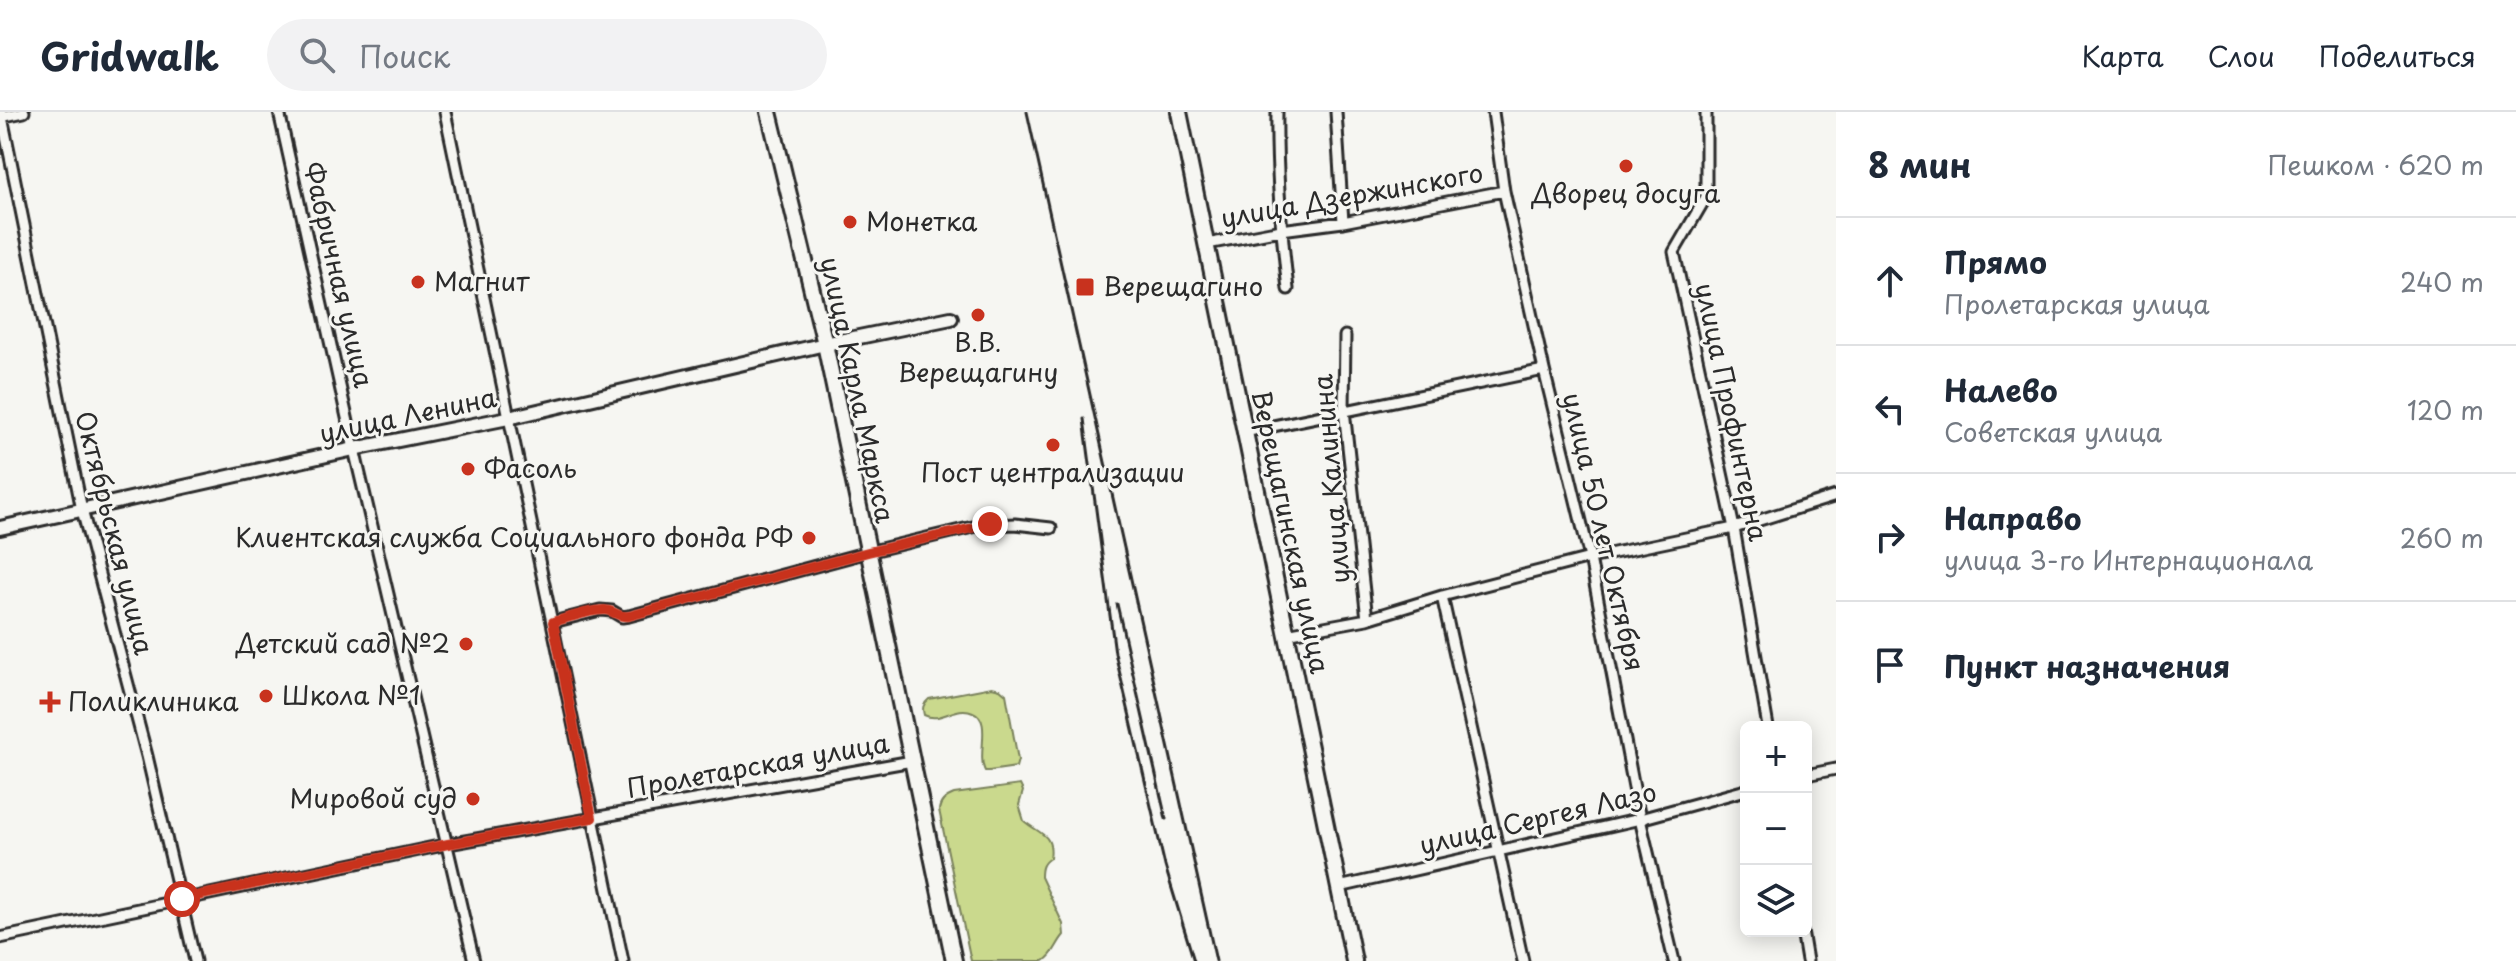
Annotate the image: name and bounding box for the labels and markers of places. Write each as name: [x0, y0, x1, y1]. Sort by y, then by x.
marker: Дворец досуга: [1617, 157, 1635, 175]
place label: Дворец досуга: [1531, 173, 1721, 212]
place label: Монетка: [866, 201, 978, 240]
marker: Монетка: [841, 213, 859, 231]
place label: Магнит: [434, 261, 530, 300]
place label: Верещагино: [1103, 266, 1263, 305]
marker: Магнит: [409, 273, 427, 291]
marker: Верещагино: [1074, 276, 1096, 298]
marker: В.В. Верещагину: [969, 306, 987, 324]
place label: В.В. Верещагину: [898, 322, 1058, 391]
marker: Пост централизации: [1044, 436, 1062, 454]
place label: Фасоль: [484, 448, 577, 487]
place label: Пост централизации: [921, 452, 1185, 491]
marker: Фасоль: [459, 460, 477, 478]
place label: Клиентская служба Социального фонда РФ: [235, 517, 793, 556]
marker: Клиентская служба Социального фонда РФ: [800, 529, 818, 547]
place label: Детский сад №2: [235, 623, 450, 662]
marker: Детский сад №2: [457, 635, 475, 653]
place label: Школа №1: [282, 675, 421, 714]
place label: Поликлиника: [68, 681, 239, 720]
marker: Школа №1: [257, 687, 275, 705]
marker: Поликлиника: [39, 691, 61, 713]
place label: Мировой суд: [289, 778, 457, 817]
marker: Мировой суд: [464, 790, 482, 808]

